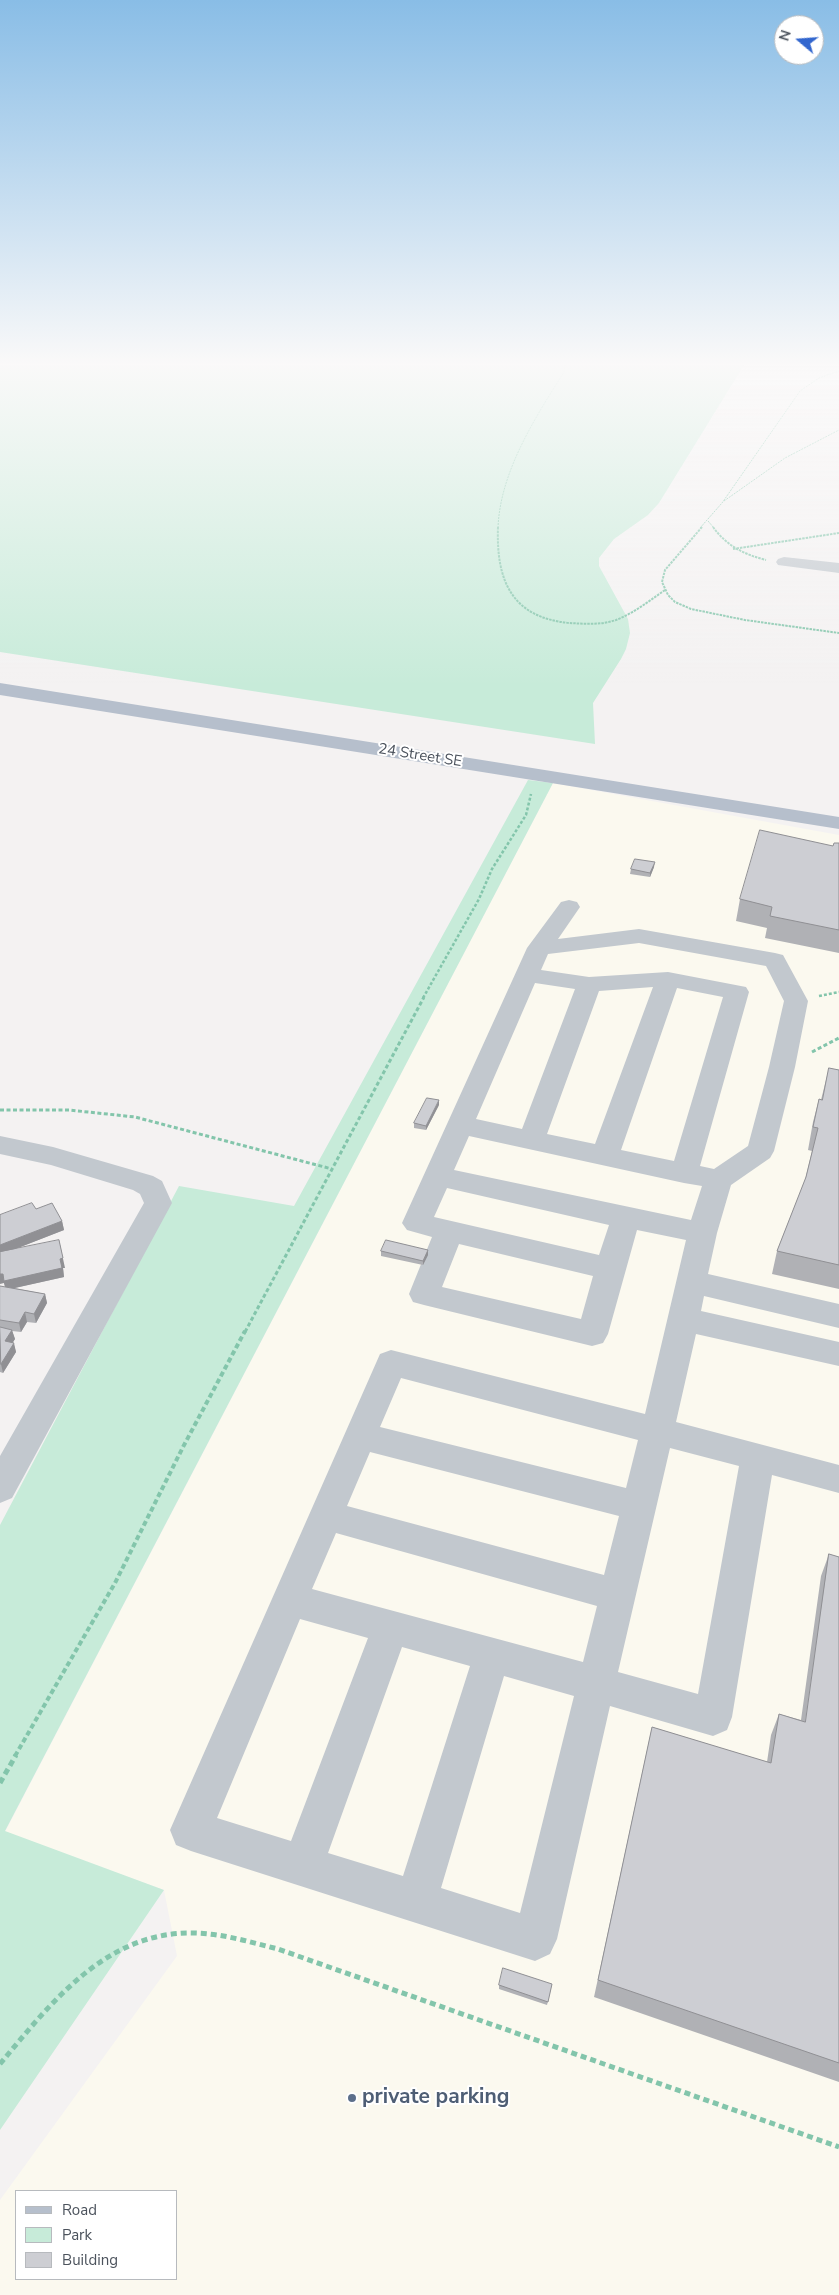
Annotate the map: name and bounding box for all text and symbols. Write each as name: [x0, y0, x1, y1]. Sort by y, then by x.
north arrow: [774, 15, 824, 65]
text: N: [775, 28, 796, 43]
street label: 24 Street SE: [377, 740, 463, 772]
place label: private parking: [362, 2085, 509, 2111]
marker: private parking: [346, 2092, 358, 2104]
legend: [15, 2190, 178, 2280]
text: Road: [62, 2200, 97, 2220]
text: Park: [62, 2225, 92, 2245]
text: Building: [62, 2250, 118, 2270]

